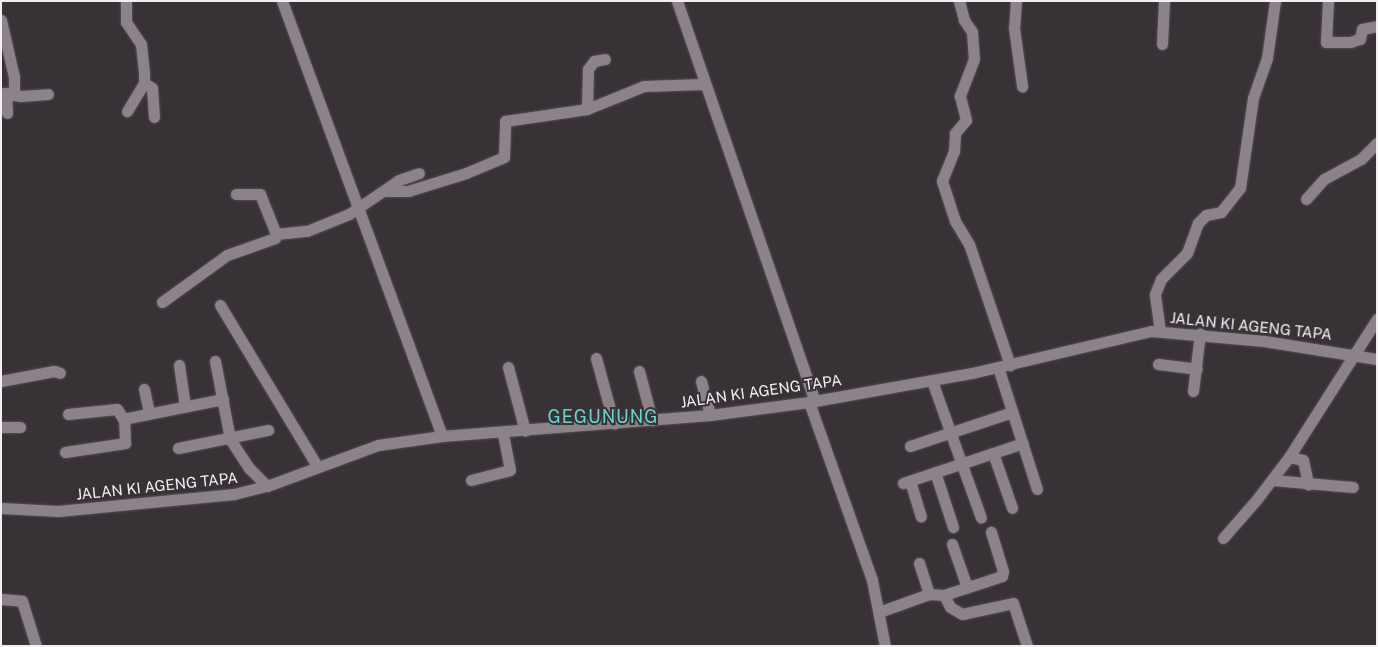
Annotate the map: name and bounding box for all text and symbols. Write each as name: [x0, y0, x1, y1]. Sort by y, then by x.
street label: JALAN KI AGENG TAPA: [1169, 309, 1333, 343]
street label: JALAN KI AGENG TAPA: [679, 371, 843, 411]
district label: GEGUNUNG: [547, 406, 659, 428]
street label: JALAN KI AGENG TAPA: [75, 469, 239, 503]

